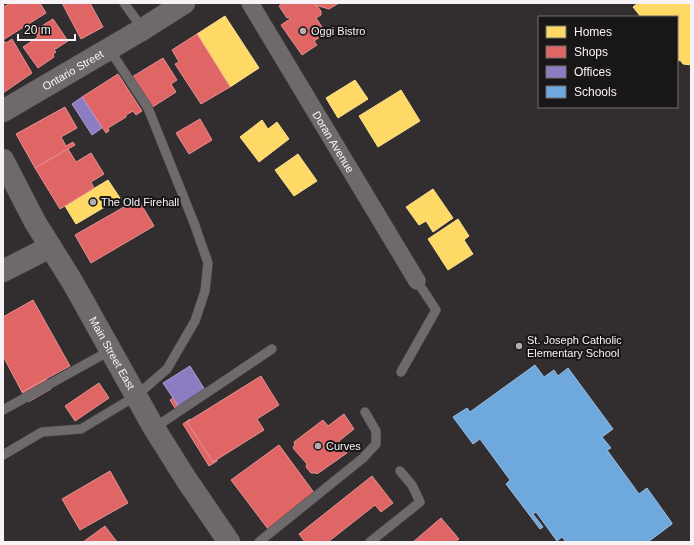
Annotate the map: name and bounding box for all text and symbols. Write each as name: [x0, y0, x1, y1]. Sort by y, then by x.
scale bar: [18, 16, 75, 42]
legend: [538, 16, 678, 108]
text: 20 m: [24, 23, 51, 37]
place label: Oggi Bistro: [311, 25, 365, 37]
text: Homes: [574, 25, 612, 39]
marker: Oggi Bistro: [298, 26, 308, 36]
text: Shops: [574, 45, 608, 59]
street label: Ontario Street: [40, 48, 106, 93]
text: Offices: [574, 65, 611, 79]
text: Schools: [574, 85, 617, 99]
street label: Doran Avenue: [310, 109, 356, 175]
place label: The Old Firehall: [101, 196, 179, 208]
marker: The Old Firehall: [88, 197, 98, 207]
street label: Main Street East: [87, 315, 137, 392]
place label: St. Joseph Catholic Elementary School: [527, 334, 622, 359]
marker: St. Joseph Catholic Elementary School: [514, 341, 524, 351]
place label: Curves: [326, 440, 361, 452]
marker: Curves: [313, 441, 323, 451]

